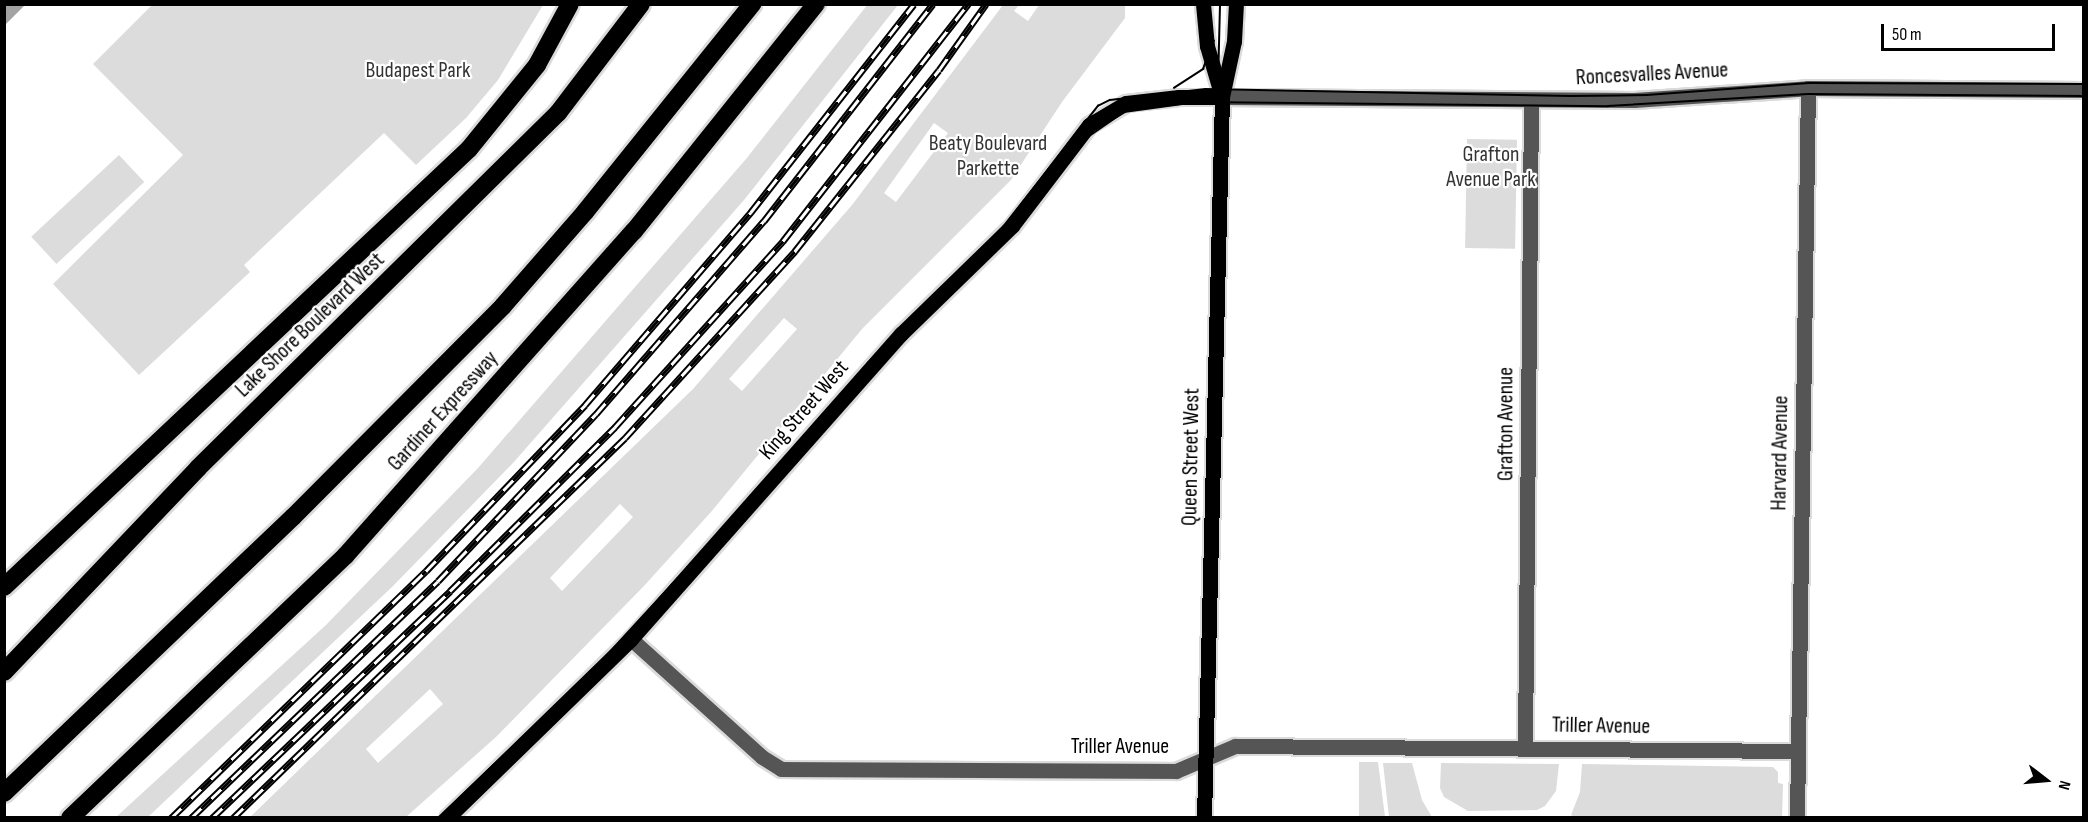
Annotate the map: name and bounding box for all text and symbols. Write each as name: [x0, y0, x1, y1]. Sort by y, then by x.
scale bar: [1884, 12, 2058, 50]
text: 50 m: [1892, 24, 1922, 45]
street label: Roncesvalles Avenue: [1575, 57, 1729, 91]
park label: Budapest Park: [366, 58, 470, 84]
park label: Beaty Boulevard Parkette: [929, 130, 1047, 182]
park label: Grafton Avenue Park: [1446, 141, 1536, 192]
street label: Lake Shore Boulevard West: [230, 247, 390, 403]
street label: Gardiner Expressway: [382, 346, 504, 476]
street label: King Street West: [754, 355, 854, 465]
street label: Grafton Avenue: [1493, 367, 1519, 481]
street label: Queen Street West: [1177, 388, 1205, 526]
street label: Harvard Avenue: [1766, 395, 1794, 511]
street label: Triller Avenue: [1552, 712, 1650, 740]
street label: Triller Avenue: [1071, 734, 1169, 760]
north arrow: [2016, 750, 2076, 810]
text: N: [2053, 778, 2074, 792]

